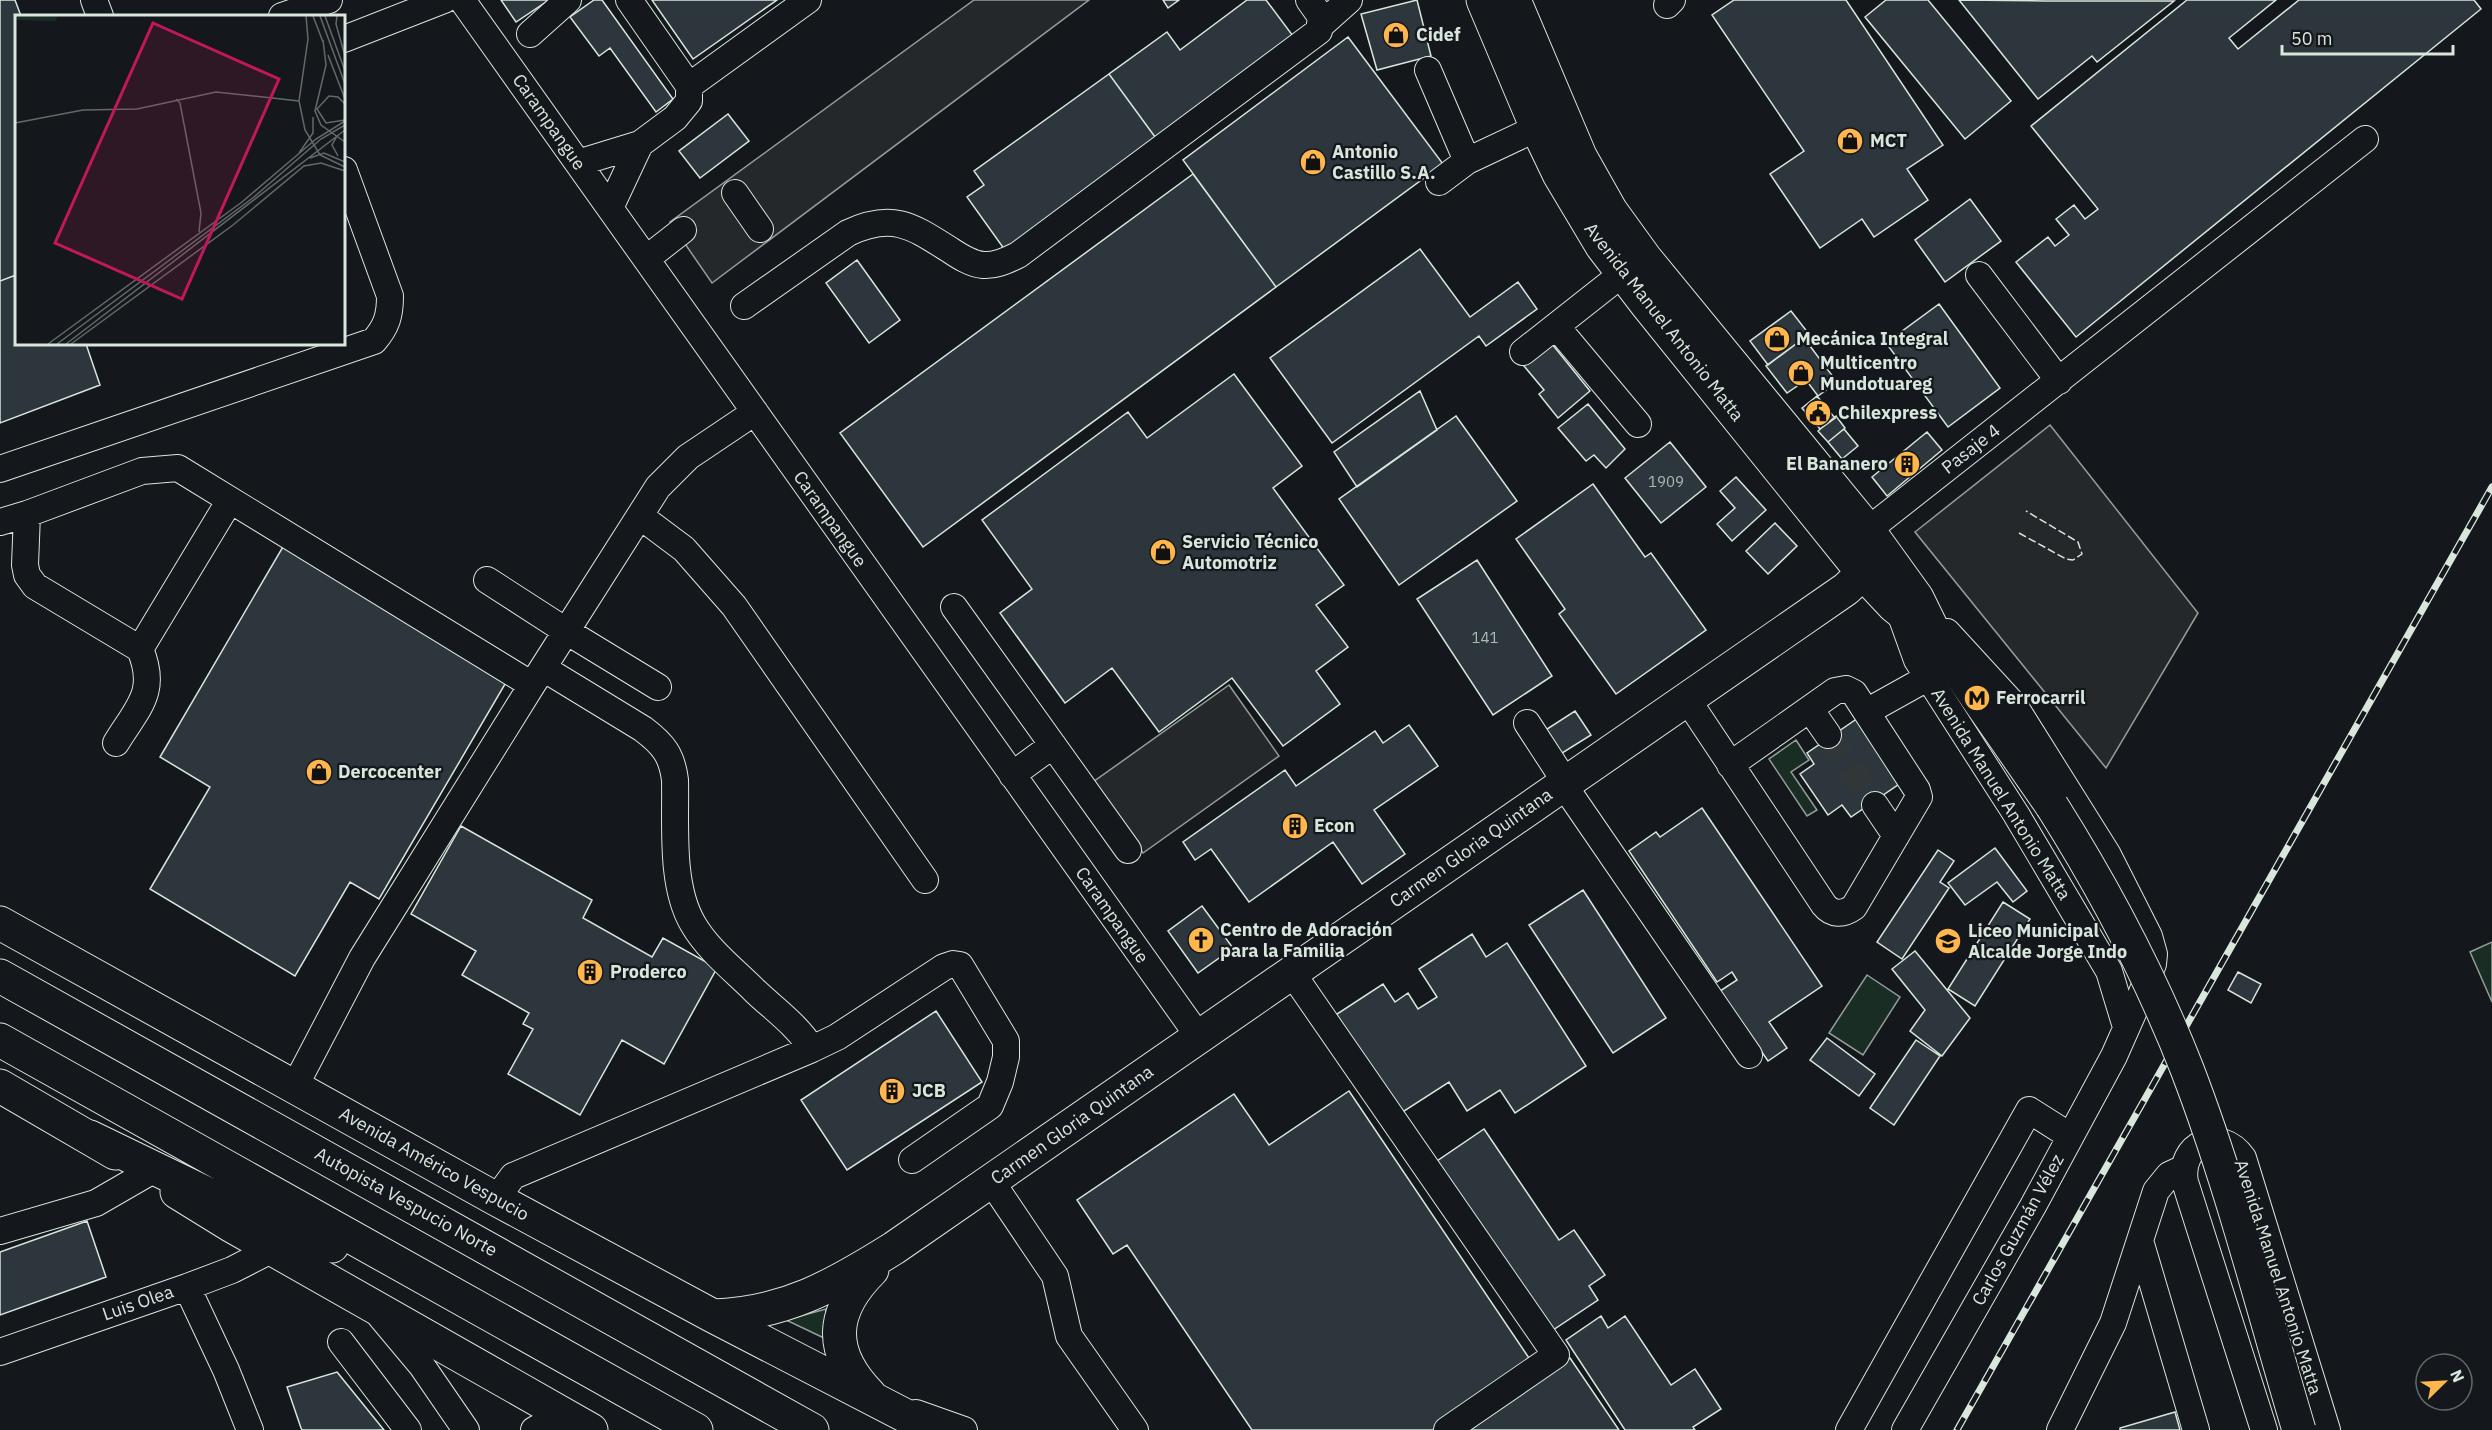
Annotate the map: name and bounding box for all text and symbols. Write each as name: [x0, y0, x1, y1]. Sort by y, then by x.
inset map: [15, 15, 345, 345]
scale bar: [2282, 18, 2453, 56]
shop icon: Cidef: [1381, 20, 1411, 50]
place label: Cidef: [1416, 23, 1461, 46]
text: 50 m: [2291, 27, 2333, 50]
street label: Carampangue: [508, 69, 591, 174]
shop icon: MCT: [1835, 126, 1865, 156]
place label: MCT: [1870, 129, 1907, 152]
place label: Antonio Castillo S.A.: [1332, 140, 1436, 184]
shop icon: Antonio Castillo S.A.: [1298, 147, 1328, 177]
street label: Avenida Manuel Antonio Matta: [1580, 218, 1749, 426]
shop icon: Mecánica Integral: [1762, 324, 1792, 354]
place label: Mecánica Integral: [1796, 327, 1949, 350]
place label: Multicentro Mundotuareg: [1820, 351, 1932, 395]
shop icon: Multicentro Mundotuareg: [1786, 358, 1816, 388]
public building icon: Chilexpress: [1803, 398, 1833, 428]
place label: Chilexpress: [1838, 401, 1937, 424]
street label: Pasaje 4: [1937, 418, 2005, 479]
building icon: El Bananero: [1892, 449, 1922, 479]
place label: El Bananero: [1786, 452, 1888, 475]
street label: Carampangue: [789, 466, 872, 571]
house number: 1909: [1648, 472, 1684, 491]
place label: Servicio Técnico Automotriz: [1182, 530, 1318, 574]
shop icon: Servicio Técnico Automotriz: [1148, 537, 1178, 567]
house number: 141: [1471, 628, 1499, 647]
street label: Avenida Manuel Antonio Matta: [1927, 683, 2077, 904]
metro station icon: Ferrocarril: [1962, 683, 1992, 713]
place label: Ferrocarril: [1996, 686, 2086, 709]
shop icon: Dercocenter: [304, 757, 334, 787]
place label: Dercocenter: [338, 760, 441, 783]
street label: Carmen Gloria Quintana: [1385, 782, 1557, 912]
building icon: Econ: [1280, 811, 1310, 841]
place label: Econ: [1314, 814, 1355, 837]
street label: Carampangue: [1071, 862, 1154, 967]
place label: Centro de Adoración para la Familia: [1220, 918, 1392, 962]
place label: Liceo Municipal Alcalde Jorge Indo: [1968, 919, 2127, 963]
church icon: Centro de Adoración para la Familia: [1186, 925, 1216, 955]
school or university icon: Liceo Municipal Alcalde Jorge Indo: [1933, 926, 1963, 956]
building icon: Proderco: [575, 957, 605, 987]
place label: Proderco: [610, 960, 687, 983]
street label: Carmen Gloria Quintana: [986, 1059, 1158, 1189]
building icon: JCB: [877, 1076, 907, 1106]
place label: JCB: [912, 1079, 946, 1102]
street label: Avenida Américo Vespucio: [335, 1102, 533, 1225]
street label: Autopista Vespucio Norte: [311, 1142, 502, 1261]
street label: Carlos Guzmán Vélez: [1966, 1150, 2069, 1310]
street label: Avenida Manuel Antonio Matta: [2230, 1156, 2328, 1398]
street label: Luis Olea: [99, 1280, 177, 1325]
north arrow: [2414, 1352, 2474, 1412]
text: N: [2446, 1367, 2469, 1385]

